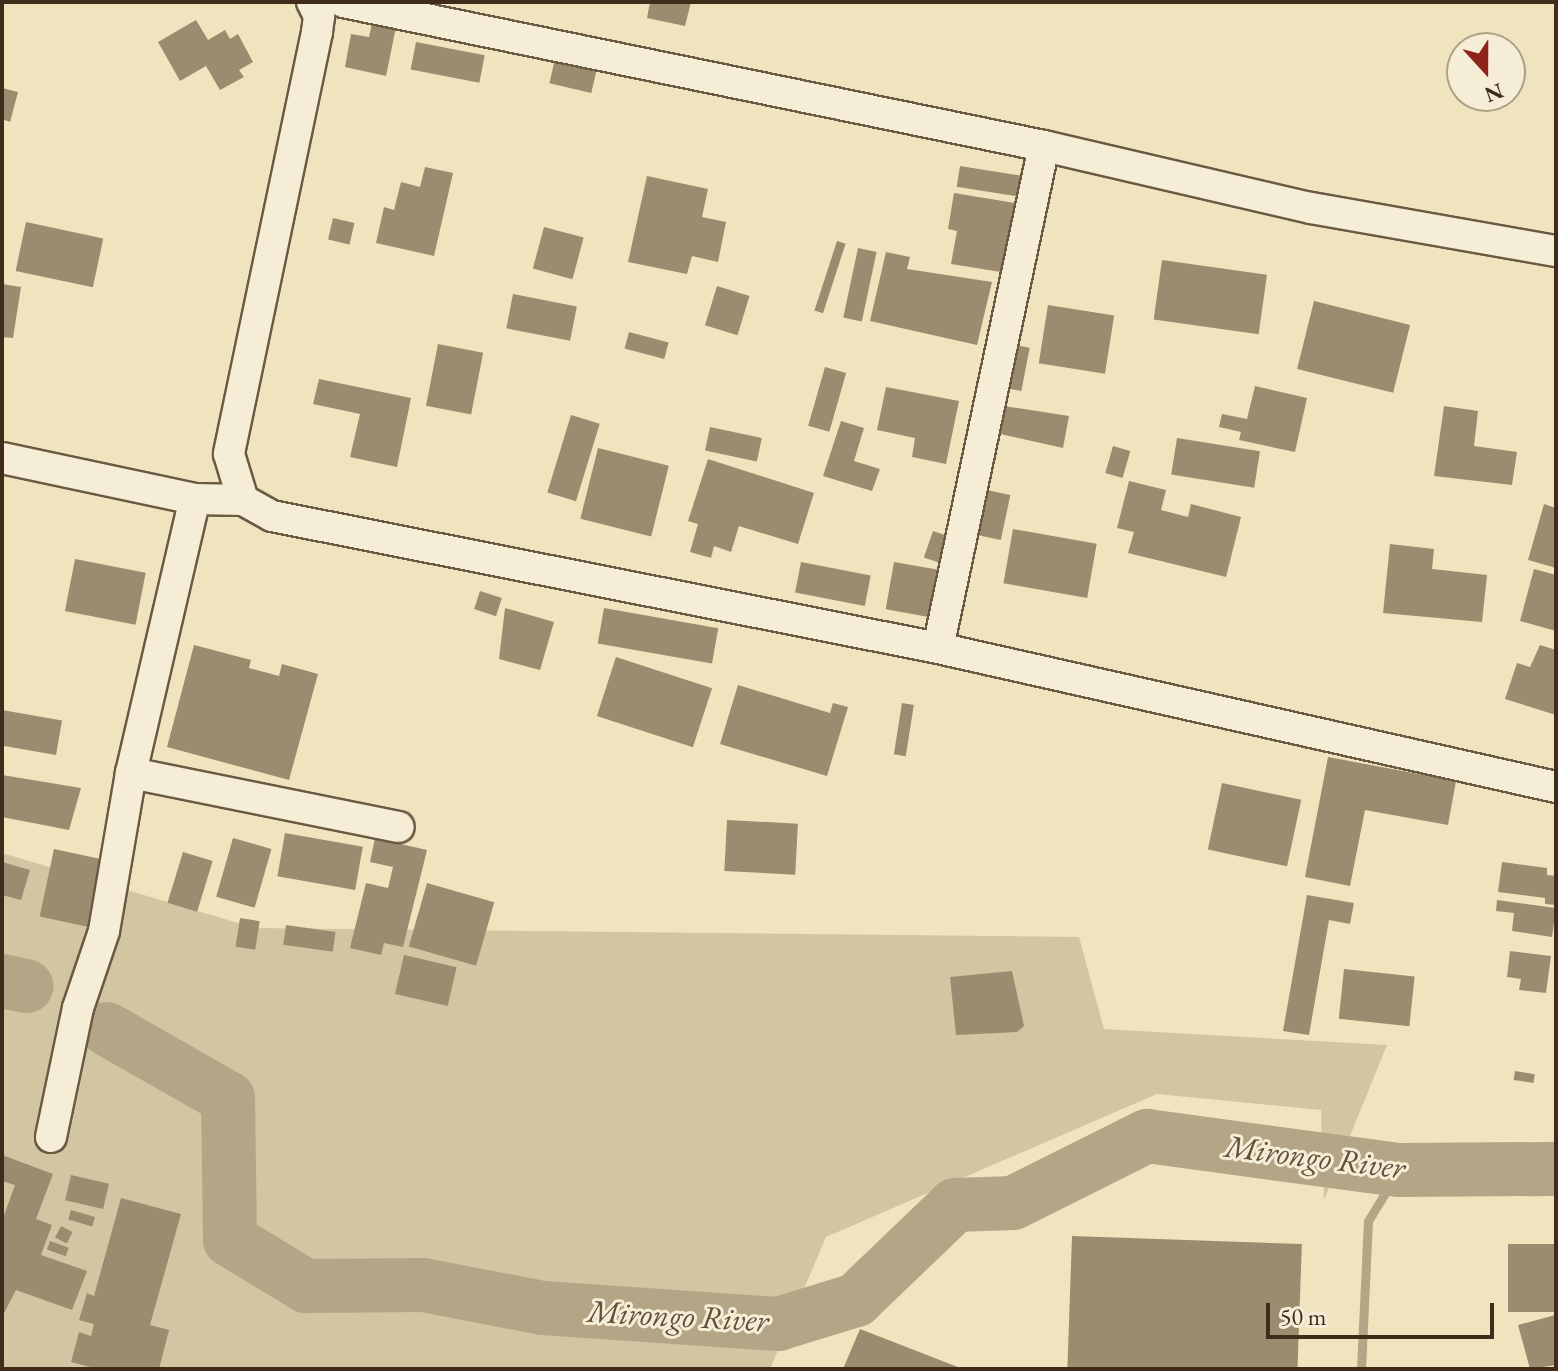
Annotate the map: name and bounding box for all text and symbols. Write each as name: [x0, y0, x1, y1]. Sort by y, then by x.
north arrow: [1446, 32, 1526, 112]
text: N: [1481, 76, 1508, 110]
water label: Mirongo River: [1223, 1127, 1407, 1187]
scale bar: [1270, 1287, 1498, 1337]
water label: Mirongo River: [587, 1292, 769, 1340]
text: 50 m: [1280, 1301, 1327, 1332]

